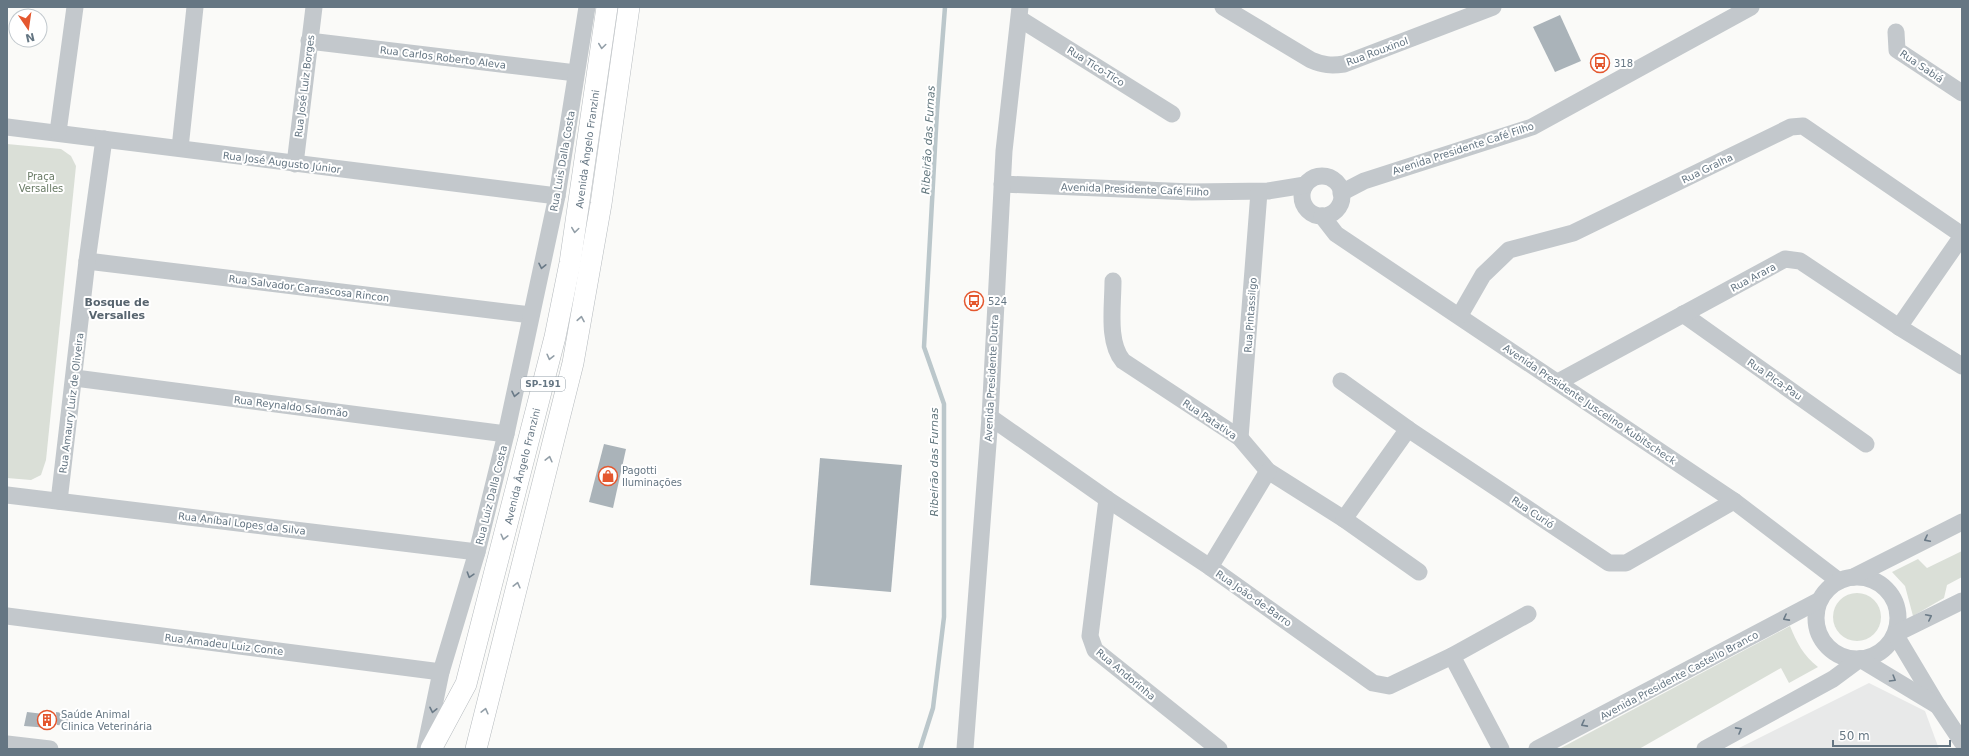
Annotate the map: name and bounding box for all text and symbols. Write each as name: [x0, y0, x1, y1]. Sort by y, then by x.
north arrow: [8, 8, 48, 48]
text: N: [24, 30, 36, 45]
street label: Rua José Luiz Borges: [293, 34, 316, 138]
street label: Rua Rouxinol: [1345, 35, 1410, 68]
one-way arrow: [598, 43, 607, 49]
street label: Rua Carlos Roberto Aleva: [379, 44, 507, 71]
street label: Rua Tico-Tico: [1065, 44, 1126, 88]
street label: Rua Sabiá: [1898, 48, 1945, 85]
bus stop icon: 318: [1589, 52, 1611, 74]
place label: 318: [1614, 58, 1633, 69]
water label: Ribeirão das Furnas: [919, 85, 938, 195]
street label: Avenida Ângelo Franzini: [573, 89, 601, 209]
street label: Rua Luis Dalla Costa: [548, 110, 577, 212]
street label: Avenida Presidente Café Filho: [1391, 120, 1535, 177]
street label: Rua José Augusto Júnior: [222, 150, 342, 175]
street label: Rua Gralha: [1680, 151, 1735, 186]
park label: Praça Versalles: [19, 171, 63, 194]
street label: Avenida Presidente Café Filho: [1061, 181, 1209, 198]
one-way arrow: [571, 227, 580, 233]
street label: Rua Arara: [1729, 261, 1778, 294]
one-way arrow: [538, 263, 546, 269]
street label: Rua Salvador Carrascosa Rincon: [228, 273, 390, 304]
street label: Rua Pintassilgo: [1242, 277, 1259, 353]
bus stop icon: 524: [963, 290, 985, 312]
district label: Bosque de Versalles: [85, 296, 149, 322]
place label: 524: [988, 296, 1007, 307]
street label: Avenida Presidente Dutra: [983, 314, 1000, 442]
one-way arrow: [576, 316, 584, 322]
street label: Rua Amaury Luiz de Oliveira: [57, 332, 86, 474]
street label: Avenida Presidente Juscelino Kubitscheck: [1501, 342, 1679, 467]
one-way arrow: [546, 353, 555, 360]
street label: Rua Pica-Pau: [1745, 357, 1804, 402]
road number: SP-191: [521, 377, 565, 391]
one-way arrow: [511, 391, 519, 397]
street label: Rua Reynaldo Salomão: [233, 394, 349, 419]
street label: Rua Patativa: [1181, 397, 1239, 441]
street label: Avenida Ângelo Franzini: [502, 407, 542, 525]
water label: Ribeirão das Furnas: [928, 407, 941, 516]
street label: Rua Luiz Dalla Costa: [474, 444, 509, 546]
one-way arrow: [544, 456, 552, 462]
shop icon: Pagotti Iluminações: [597, 465, 619, 487]
place label: Pagotti Iluminações: [622, 465, 682, 488]
street label: Rua Curió: [1510, 494, 1556, 531]
street label: Rua Aníbal Lopes da Silva: [177, 510, 306, 537]
one-way arrow: [500, 534, 508, 540]
one-way arrow: [1924, 535, 1932, 542]
street label: Rua João-de-Barro: [1214, 568, 1294, 629]
one-way arrow: [466, 571, 475, 578]
one-way arrow: [512, 582, 521, 589]
one-way arrow: [1782, 613, 1790, 621]
one-way arrow: [1924, 614, 1932, 622]
street label: Avenida Presidente Castello Branco: [1598, 629, 1760, 722]
street label: Rua Amadeu Luiz Conte: [164, 632, 284, 657]
street label: Rua Andorinha: [1094, 647, 1157, 702]
one-way arrow: [1889, 675, 1896, 682]
one-way arrow: [429, 707, 438, 713]
one-way arrow: [481, 708, 489, 714]
building icon: Saúde Animal Clinica Veterinária: [36, 709, 58, 731]
place label: Saúde Animal Clinica Veterinária: [61, 709, 152, 732]
one-way arrow: [1581, 720, 1588, 727]
scale bar: [1833, 722, 1950, 748]
one-way arrow: [1735, 728, 1742, 735]
text: 50 m: [1839, 729, 1870, 743]

